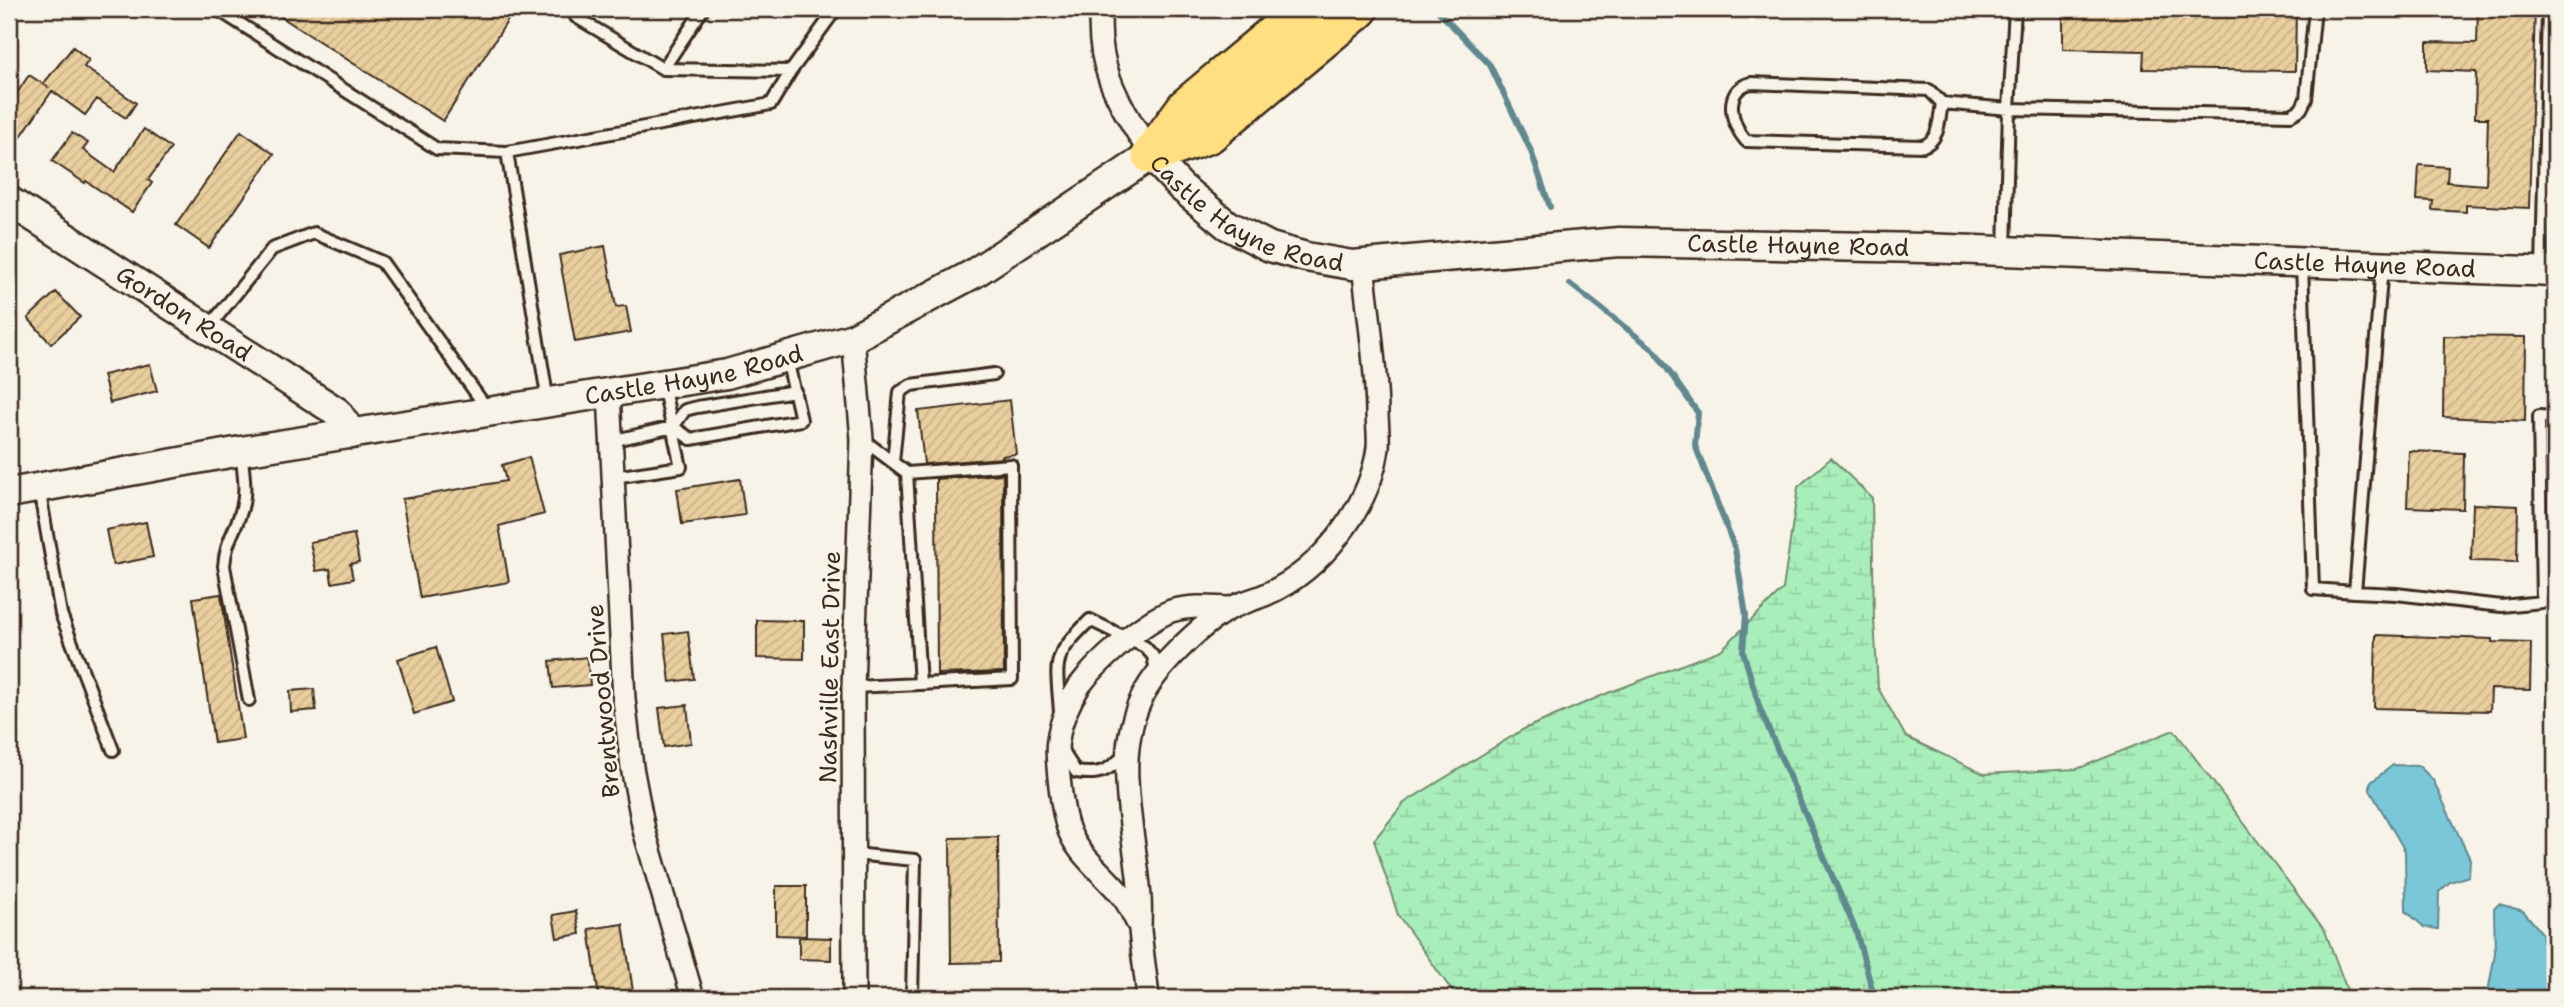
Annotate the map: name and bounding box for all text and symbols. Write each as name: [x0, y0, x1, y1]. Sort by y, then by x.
street label: Castle Hayne Road: [1143, 148, 1346, 279]
street label: Castle Hayne Road: [1687, 227, 1909, 264]
street label: Castle Hayne Road: [2253, 245, 2476, 285]
street label: Gordon Road: [110, 258, 258, 369]
street label: Castle Hayne Road: [582, 337, 807, 412]
street label: Nashville East Drive: [812, 550, 848, 784]
street label: Brentwood Drive: [579, 603, 627, 799]

